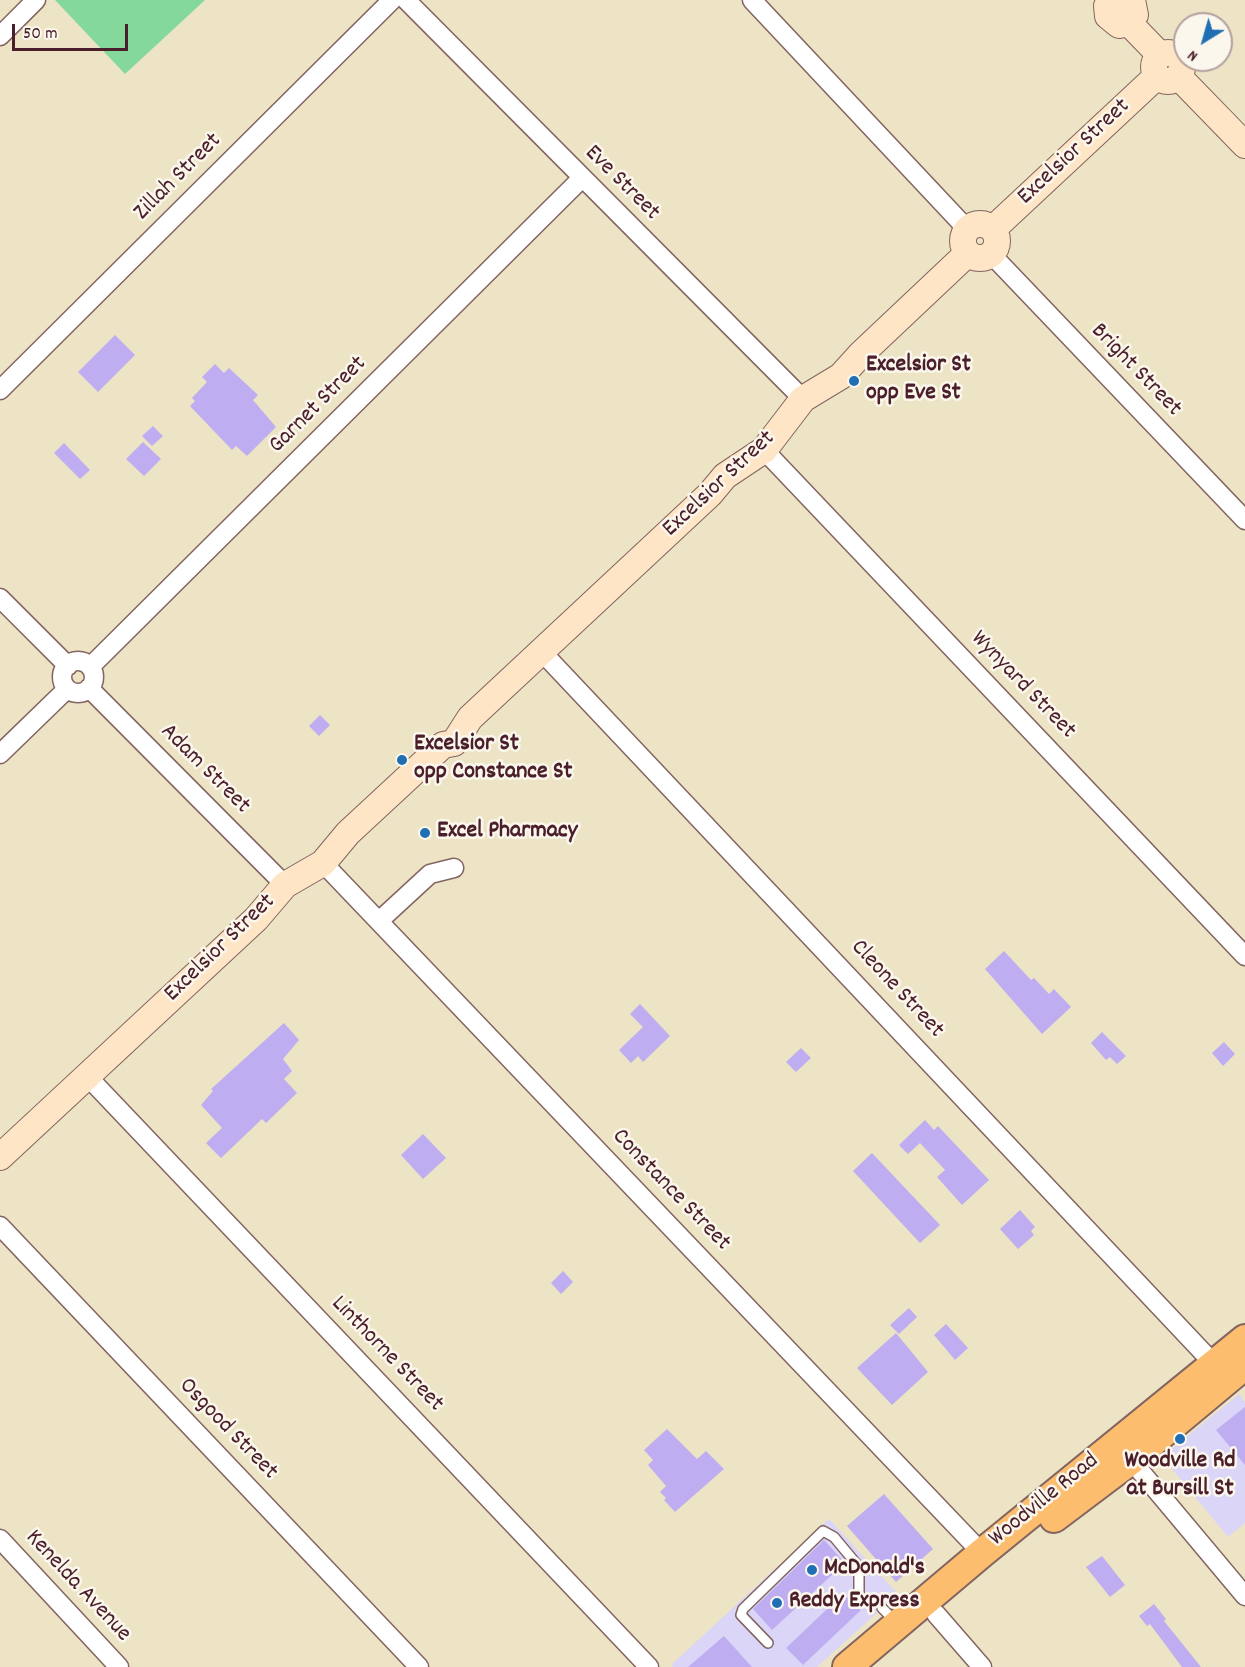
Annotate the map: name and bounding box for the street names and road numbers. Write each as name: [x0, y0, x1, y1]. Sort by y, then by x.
street label: Excelsior Street: [1013, 93, 1137, 213]
street label: Zillah Street: [129, 128, 229, 228]
street label: Eve Street: [577, 140, 665, 228]
street label: Bright Street: [1083, 318, 1187, 424]
street label: Garnet Street: [264, 351, 374, 461]
street label: Excelsior Street: [658, 425, 782, 545]
street label: Wynyard Street: [963, 626, 1081, 746]
street label: Adam Street: [153, 719, 255, 821]
street label: Excelsior Street: [159, 889, 283, 1009]
street label: Cleone Street: [843, 935, 949, 1045]
street label: Constance Street: [604, 1124, 736, 1258]
street label: Linthorne Street: [323, 1291, 449, 1419]
street label: Osgood Street: [171, 1373, 283, 1487]
street label: Woodville Road: [984, 1448, 1106, 1554]
street label: Kenelda Avenue: [18, 1525, 136, 1649]

